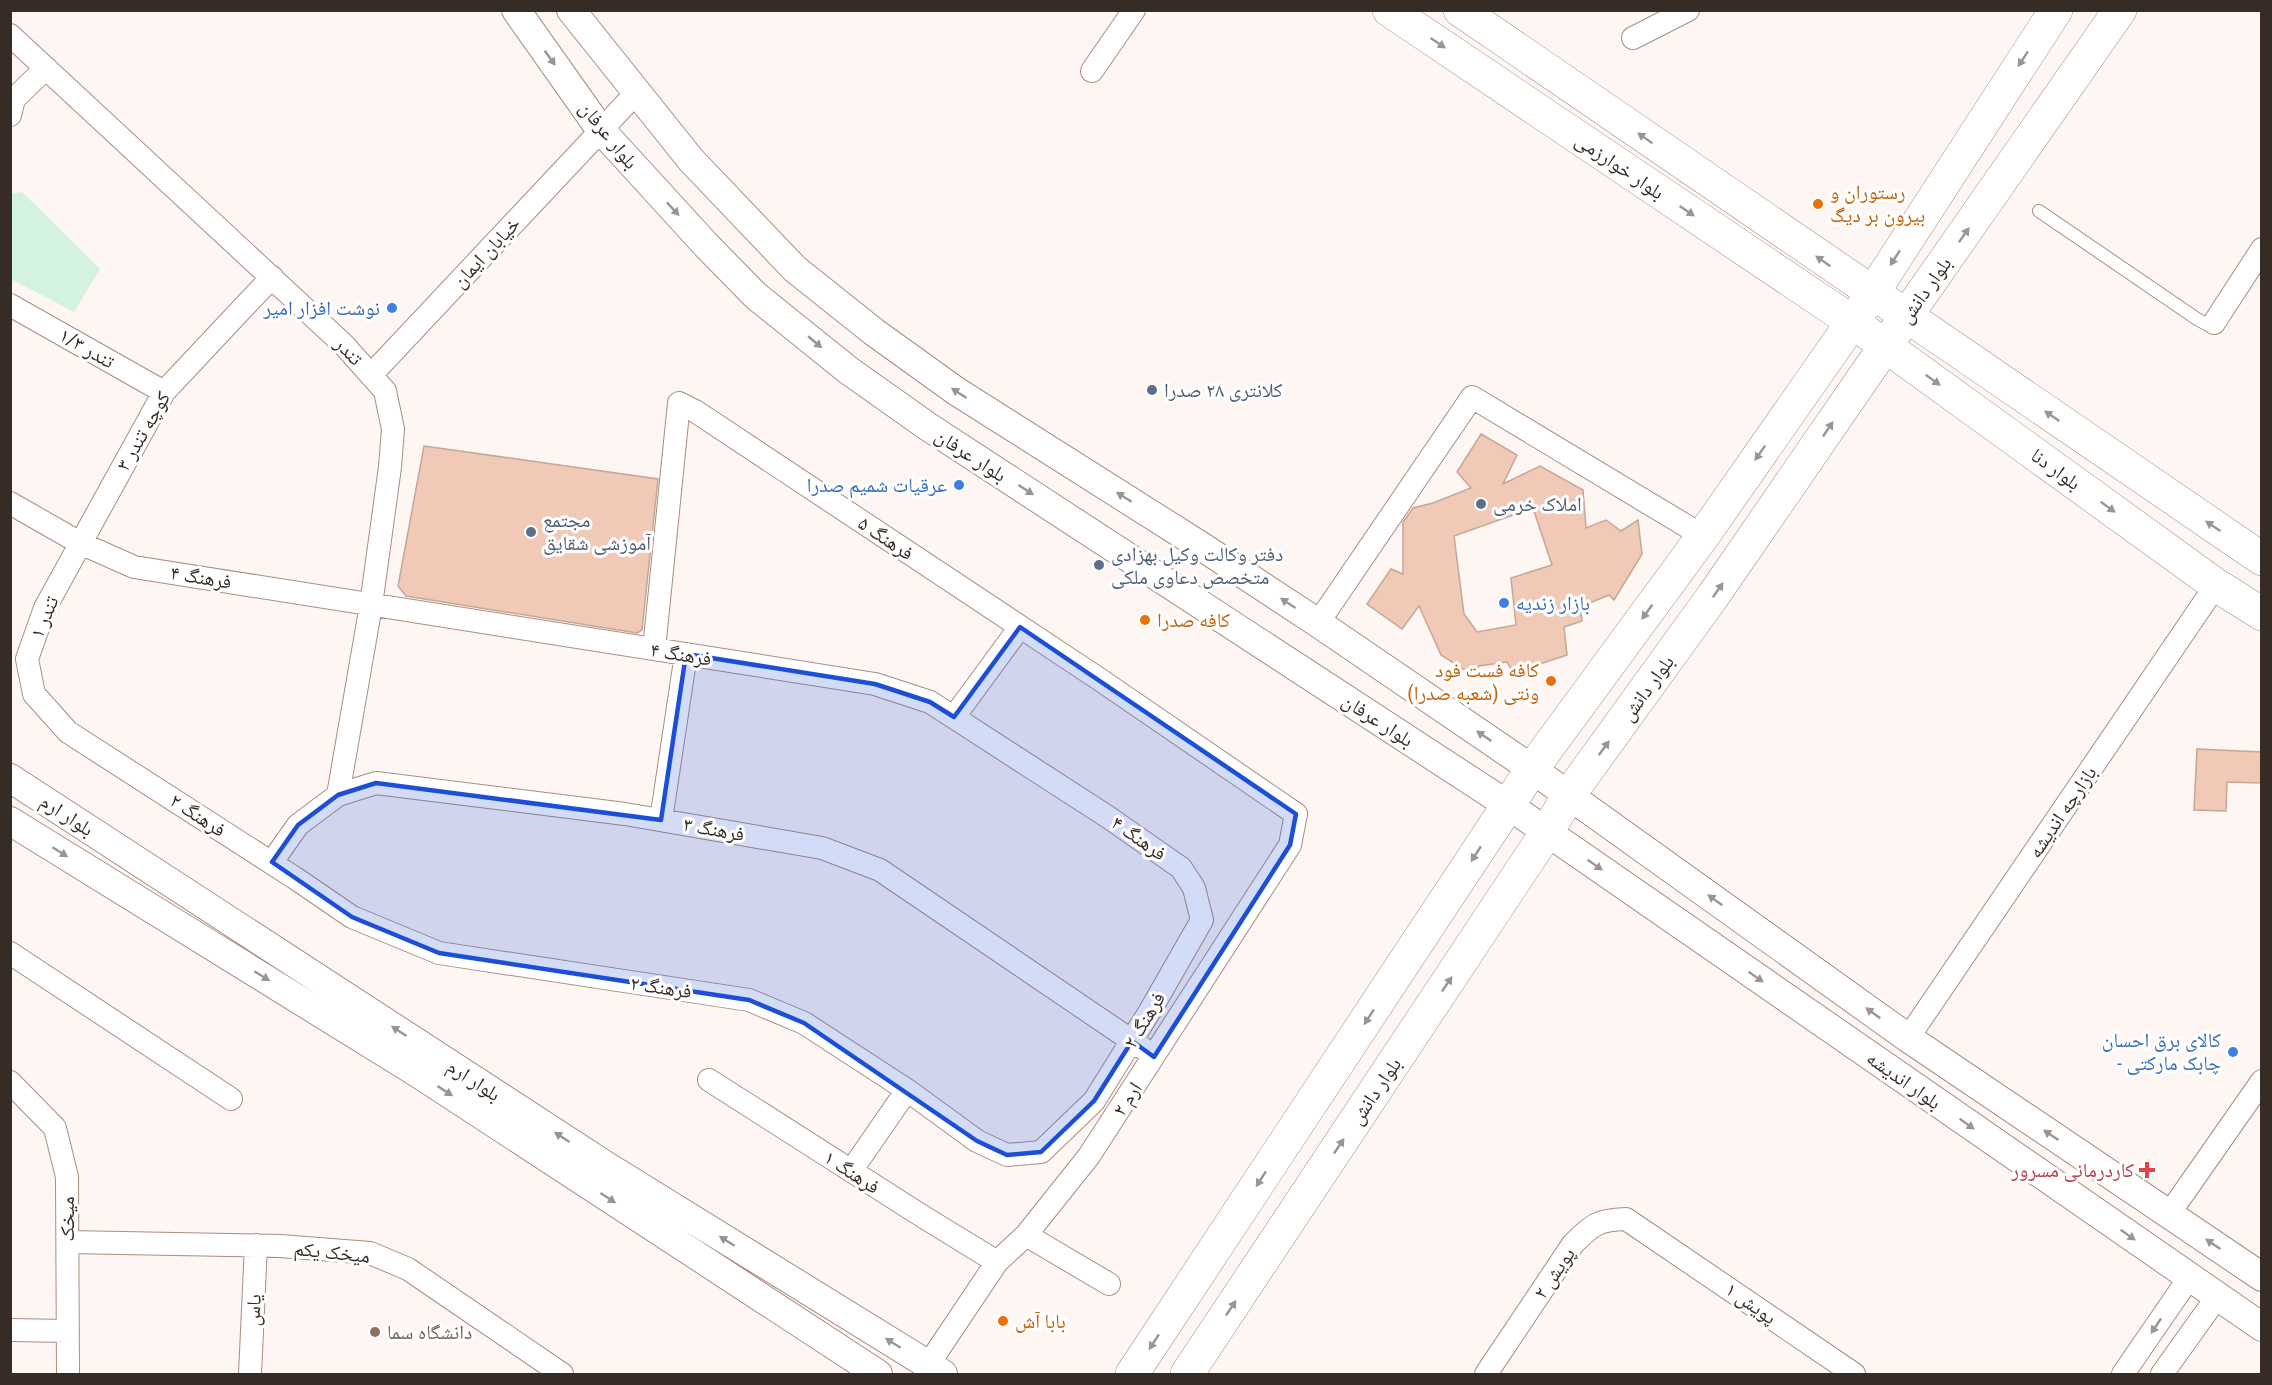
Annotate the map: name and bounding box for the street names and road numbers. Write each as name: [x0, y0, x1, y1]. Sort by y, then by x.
street label: بلوار عرفان: [574, 96, 644, 174]
street label: بلوار خوارزمی: [1571, 128, 1669, 204]
street label: خیابان ایمان: [447, 211, 525, 293]
street label: بلوار دانش: [1893, 252, 1957, 328]
street label: تندر ۱/۳: [55, 323, 119, 373]
street label: تندر: [329, 331, 368, 370]
street label: کوچه تندر ۳: [111, 387, 175, 475]
street label: بلوار عرفان: [931, 423, 1011, 487]
street label: بلوار دنا: [2026, 443, 2086, 495]
street label: فرهنگ ۵: [854, 511, 918, 565]
street label: فرهنگ ۴: [169, 560, 233, 594]
street label: تندر ۱: [24, 592, 64, 642]
street label: فرهنگ ۴: [649, 637, 713, 671]
street label: بلوار دانش: [1615, 650, 1679, 726]
street label: بلوار عرفان: [1338, 688, 1418, 752]
street label: بازارچه اندیشه: [2022, 761, 2102, 863]
street label: فرهنگ ۲: [166, 788, 230, 842]
street label: بلوار ارم: [35, 789, 98, 843]
street label: فرهنگ ۴: [1107, 811, 1171, 865]
street label: فرهنگ ۳: [682, 812, 746, 846]
street label: فرهنگ ۲: [629, 971, 693, 1003]
street label: فرهنگ ۲: [1118, 987, 1170, 1053]
street label: بلوار اندیشه: [1862, 1046, 1946, 1114]
street label: بلوار دانش: [1344, 1053, 1406, 1129]
street label: بلوار ارم: [442, 1054, 505, 1108]
street label: ارم ۲: [1107, 1077, 1149, 1122]
street label: فرهنگ ۱: [820, 1145, 884, 1199]
street label: میخک: [55, 1196, 79, 1242]
street label: میخک یکم: [293, 1236, 371, 1270]
street label: پویش ۲: [1528, 1243, 1580, 1303]
street label: پویش ۱: [1721, 1277, 1781, 1329]
street label: یاس: [240, 1293, 266, 1327]

